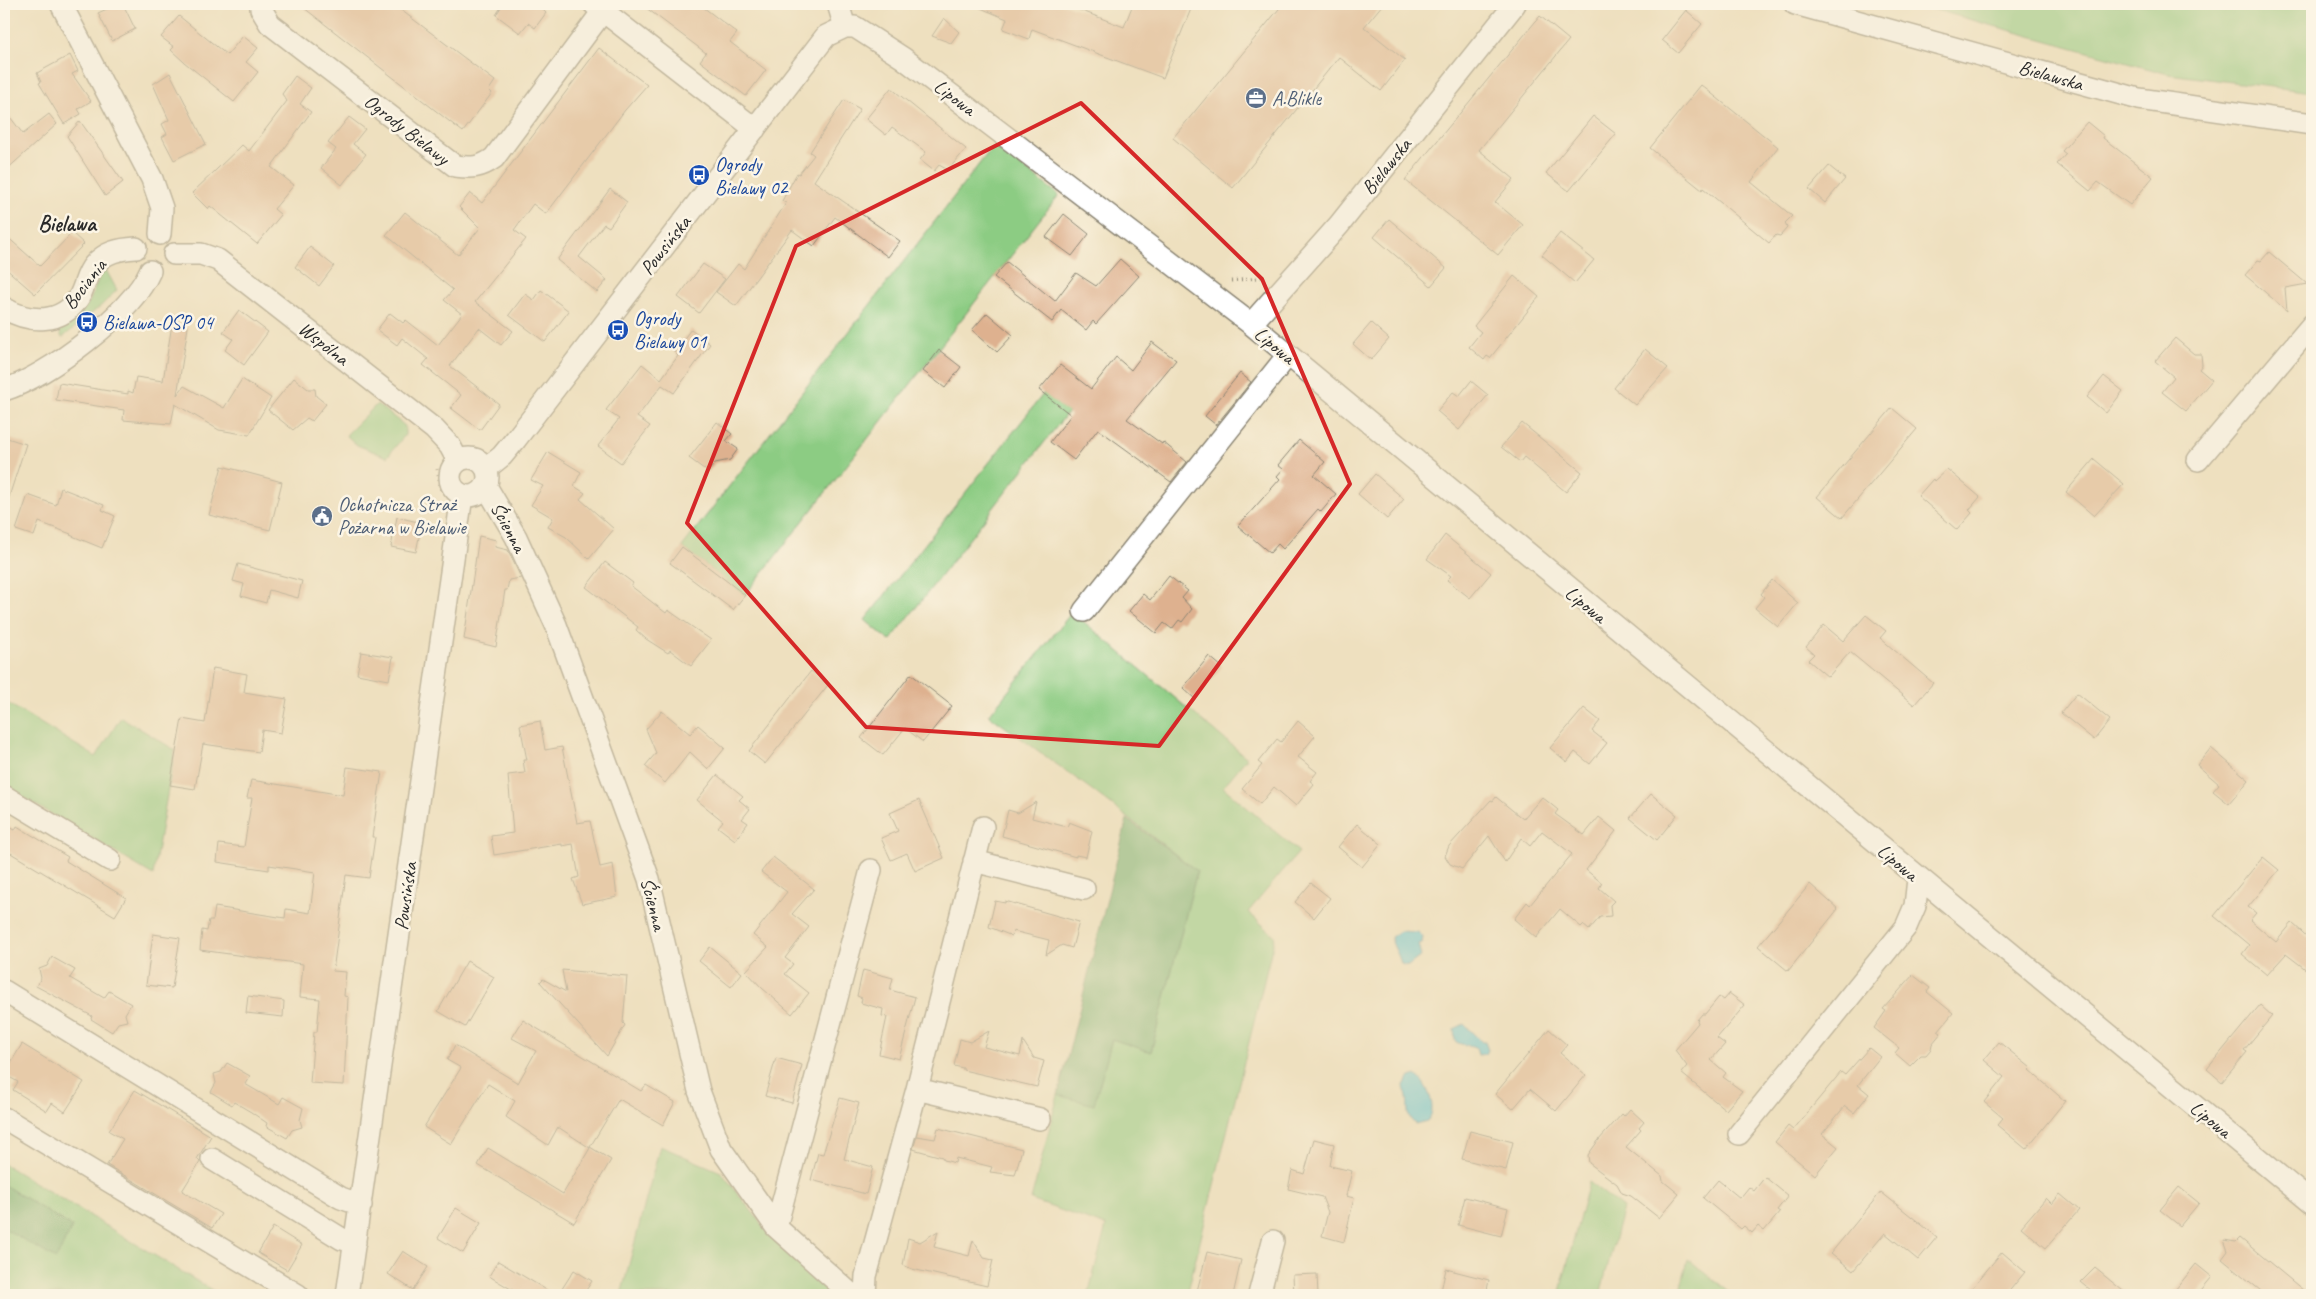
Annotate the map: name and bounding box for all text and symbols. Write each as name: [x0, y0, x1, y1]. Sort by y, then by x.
street label: Bielawska: [2016, 54, 2087, 97]
street label: Lipowa: [929, 74, 982, 122]
office icon: A.Blikle: [1244, 86, 1268, 110]
place label: A.Blikle: [1272, 86, 1322, 111]
street label: Ogrody Bielawy: [359, 88, 456, 172]
street label: Bielawska: [1356, 132, 1418, 200]
place label: Ogrody Bielawy 02: [715, 152, 789, 200]
bus stop icon: Ogrody Bielawy 02: [687, 163, 711, 187]
district label: Bielawa: [38, 210, 98, 238]
street label: Powsińska: [635, 210, 697, 280]
street label: Bociania: [57, 252, 113, 315]
place label: Ogrody Bielawy 01: [634, 306, 707, 354]
bus stop icon: Bielawa-OSP 04: [75, 310, 99, 334]
place label: Bielawa-OSP 04: [103, 310, 215, 335]
street label: Wspólna: [294, 316, 355, 372]
bus stop icon: Ogrody Bielawy 01: [606, 318, 630, 342]
street label: Lipowa: [1249, 321, 1302, 371]
place label: Ochotnicza Straż Pożarna w Bielawie: [338, 492, 467, 540]
street label: Ścienna: [485, 498, 533, 558]
public building icon: Ochotnicza Straż Pożarna w Bielawie: [310, 504, 334, 528]
street label: Lipowa: [1560, 580, 1613, 630]
street label: Lipowa: [1872, 838, 1925, 888]
street label: Powsińska: [388, 859, 423, 932]
street label: Ścienna: [635, 875, 673, 935]
street label: Lipowa: [2185, 1095, 2238, 1145]

